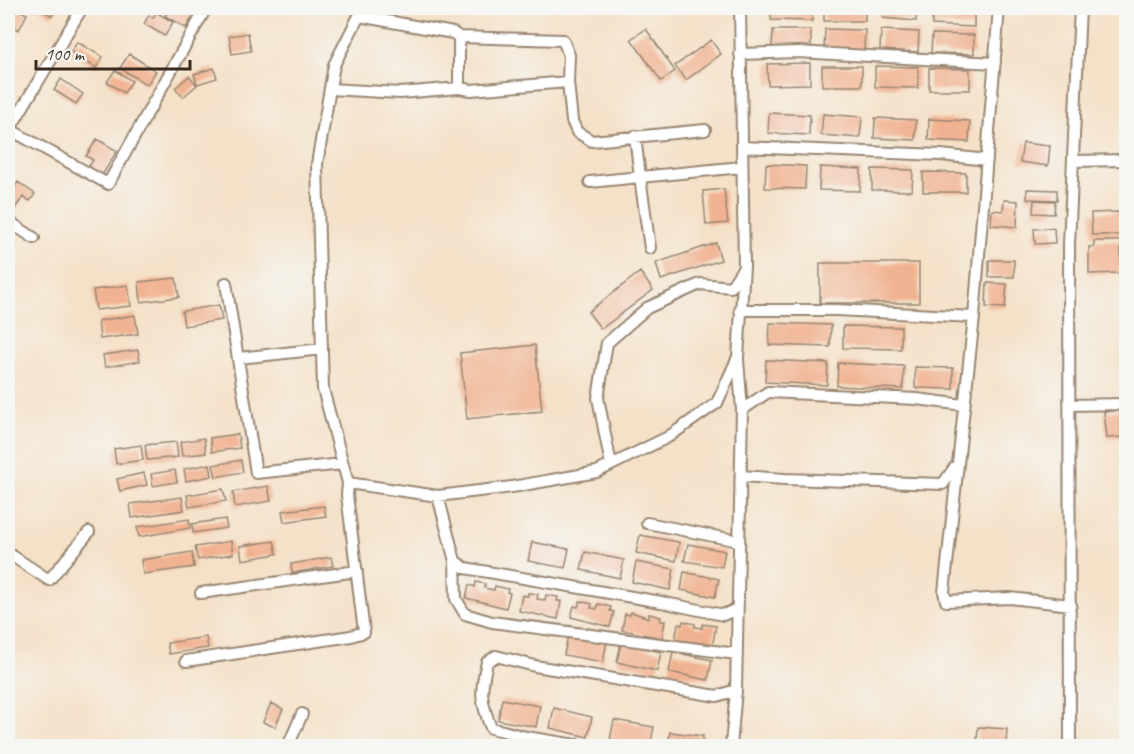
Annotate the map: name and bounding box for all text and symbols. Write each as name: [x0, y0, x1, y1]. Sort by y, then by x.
scale bar: [36, 33, 190, 71]
text: 100 m: [45, 43, 86, 65]

